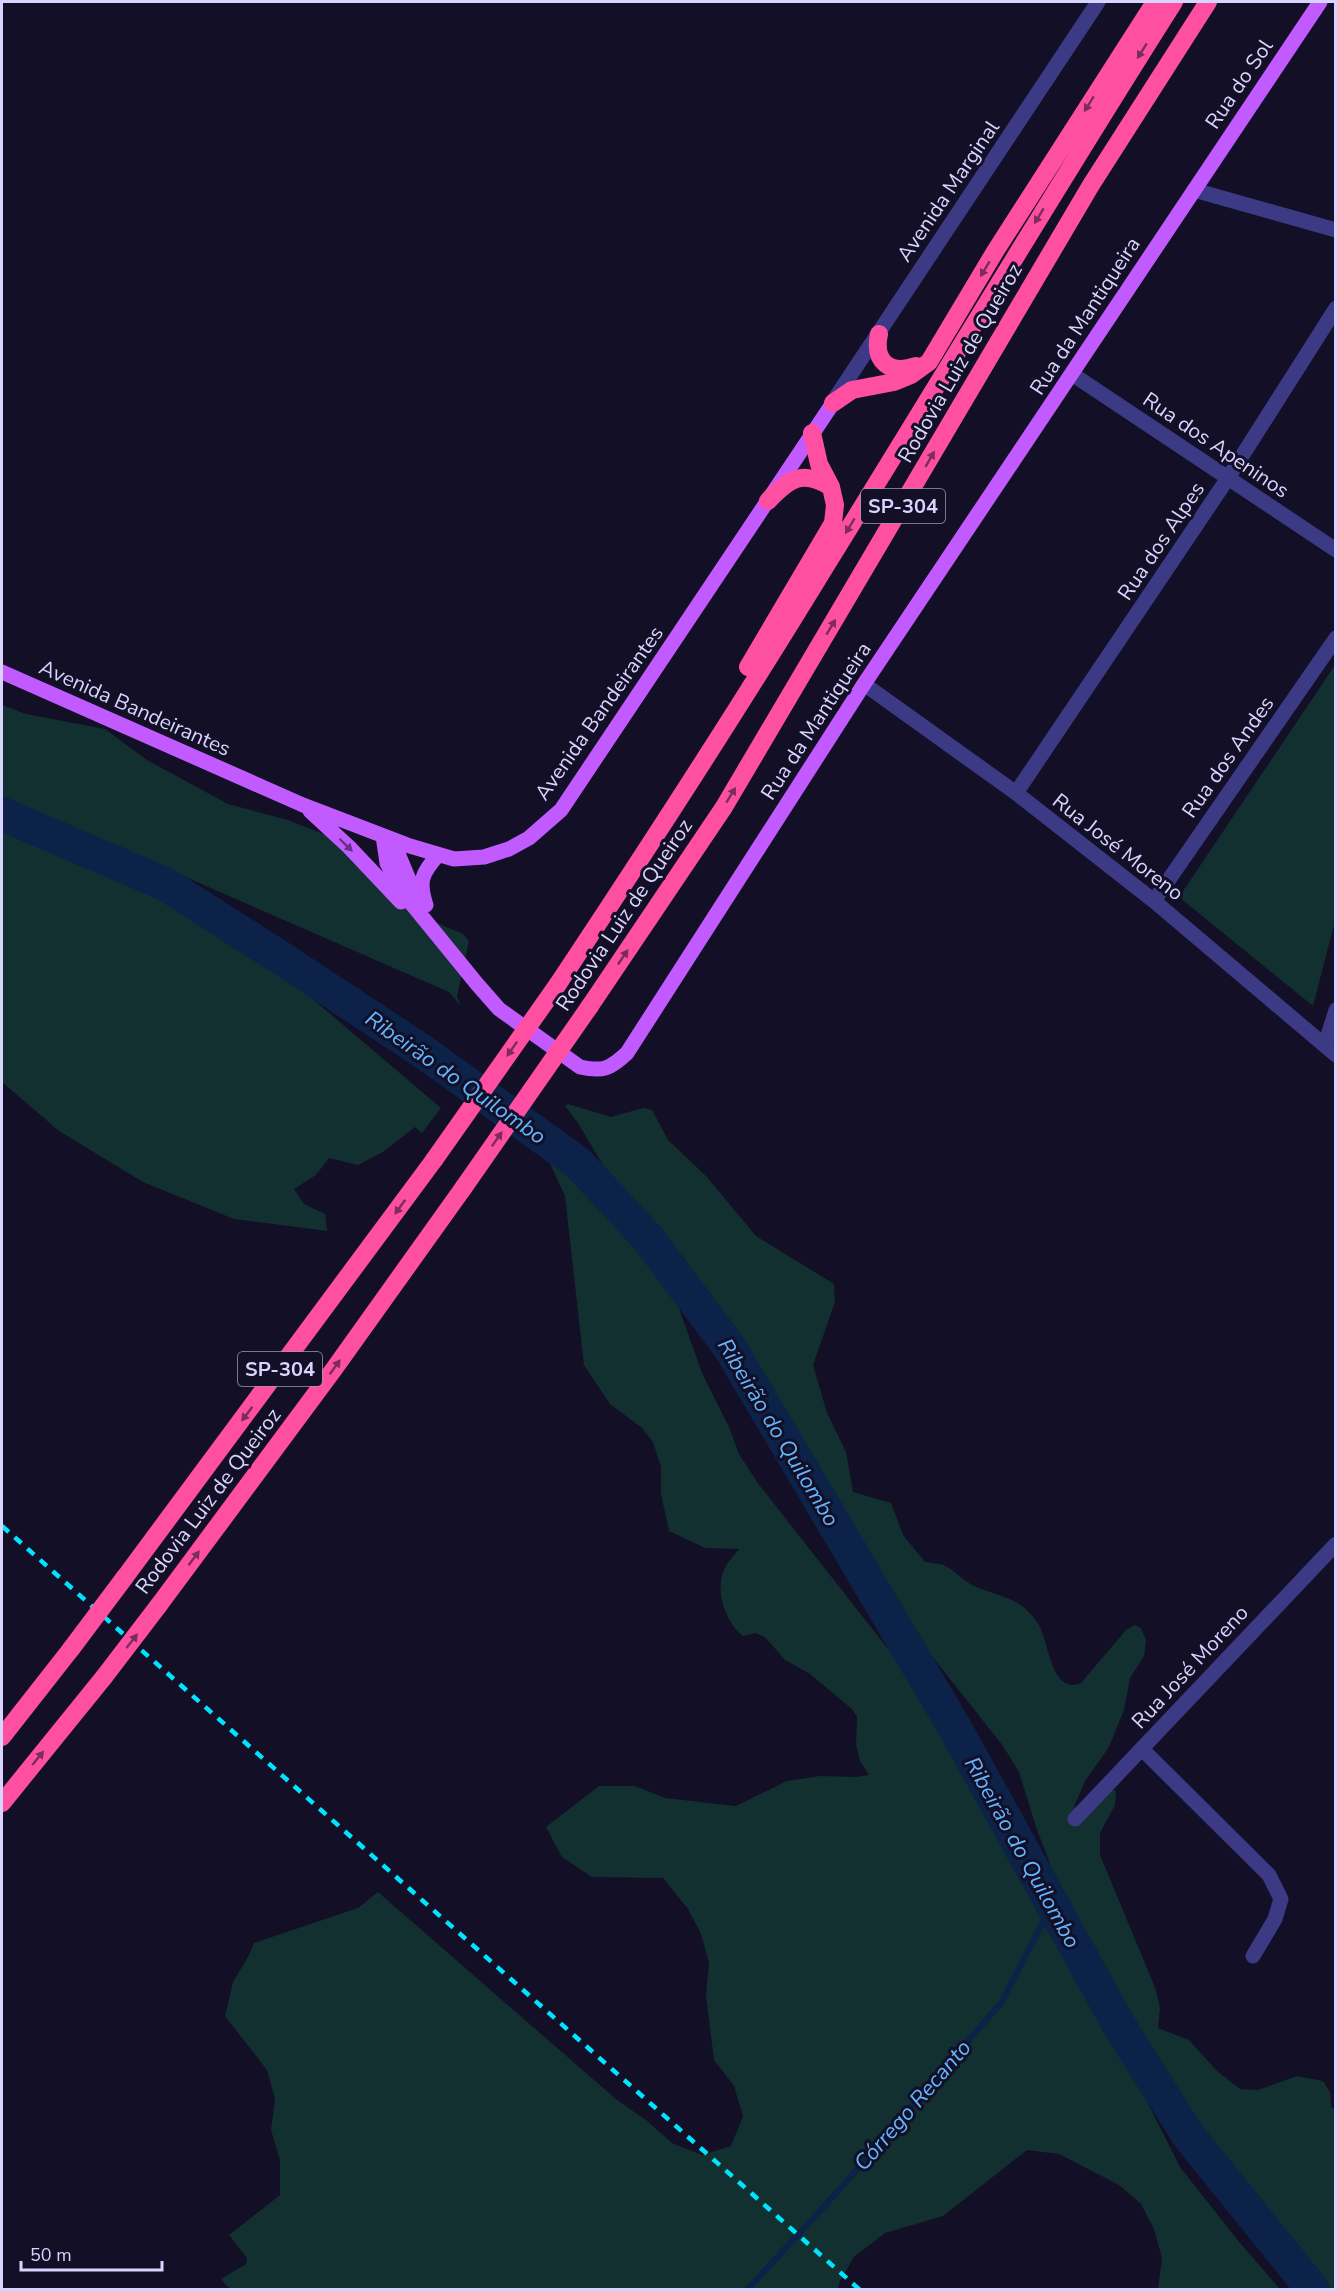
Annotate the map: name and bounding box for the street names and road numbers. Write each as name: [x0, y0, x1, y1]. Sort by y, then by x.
street label: Rua do Sol: [1199, 33, 1280, 134]
street label: Avenida Marginal: [890, 114, 1006, 267]
street label: Rua da Mantiqueira: [1023, 232, 1147, 400]
street label: Rodovia Luiz de Queiroz: [891, 258, 1029, 468]
street label: Rua dos Apeninos: [1137, 386, 1295, 504]
street label: Rua dos Alpes: [1111, 476, 1211, 606]
road number: SP-304: [861, 489, 945, 523]
street label: Avenida Bandeirantes: [528, 620, 670, 806]
street label: Rua da Mantiqueira: [754, 637, 878, 805]
street label: Avenida Bandeirantes: [35, 653, 235, 763]
street label: Rua dos Andes: [1176, 691, 1280, 823]
street label: Rua José Moreno: [1047, 787, 1189, 907]
street label: Rodovia Luiz de Queiroz: [549, 813, 699, 1016]
road number: SP-304: [238, 1352, 322, 1386]
street label: Rodovia Luiz de Queiroz: [129, 1402, 287, 1600]
street label: Rua José Moreno: [1125, 1599, 1255, 1735]

